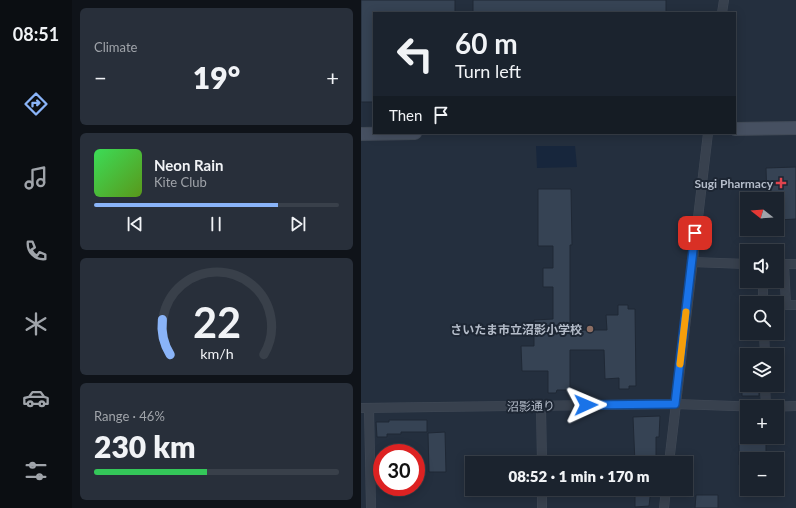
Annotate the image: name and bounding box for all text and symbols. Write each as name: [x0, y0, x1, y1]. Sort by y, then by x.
text: 08:51: [13, 23, 59, 45]
text: 60 m: [455, 26, 518, 60]
icon: left: [389, 28, 441, 80]
text: Climate: [94, 39, 137, 55]
text: 19°: [193, 59, 240, 95]
text: Turn left: [455, 60, 521, 82]
text: −: [94, 64, 107, 91]
text: +: [326, 64, 339, 91]
icon: directions: [22, 90, 50, 118]
icon: arrive: [430, 104, 452, 126]
text: Then: [389, 106, 422, 124]
text: Neon Rain: [154, 156, 223, 174]
icon: music: [22, 164, 50, 192]
text: Kite Club: [154, 174, 207, 190]
place label: Sugi Pharmacy: [694, 176, 774, 191]
marker: Sugi Pharmacy: [776, 178, 786, 188]
north arrow: [740, 192, 784, 236]
map controls: [740, 192, 784, 496]
icon: previous: [124, 213, 146, 235]
icon: pause: [205, 213, 227, 235]
icon: next: [287, 213, 309, 235]
pin: [678, 216, 712, 250]
icon: arrive: [684, 222, 706, 244]
icon: phone: [22, 237, 50, 265]
button: sound: [740, 244, 784, 288]
text: 22: [192, 296, 241, 346]
button: search: [740, 296, 784, 340]
icon: climate: [22, 310, 50, 338]
place label: さいたま市立沼影小学校: [450, 322, 582, 337]
marker: さいたま市立沼影小学校: [585, 324, 595, 334]
text: km/h: [200, 344, 233, 361]
button: layers: [740, 348, 784, 392]
icon: car: [22, 384, 50, 412]
position arrow: [565, 384, 607, 426]
street label: 沼影通り: [507, 398, 555, 414]
button: +: [740, 400, 784, 444]
text: Range · 46%: [94, 408, 165, 424]
text: 230 km: [94, 428, 195, 464]
speed limit sign: 30: [373, 444, 425, 496]
button: −: [740, 452, 784, 496]
icon: filters: [22, 457, 50, 485]
text: 08:52 · 1 min · 170 m: [508, 467, 650, 485]

